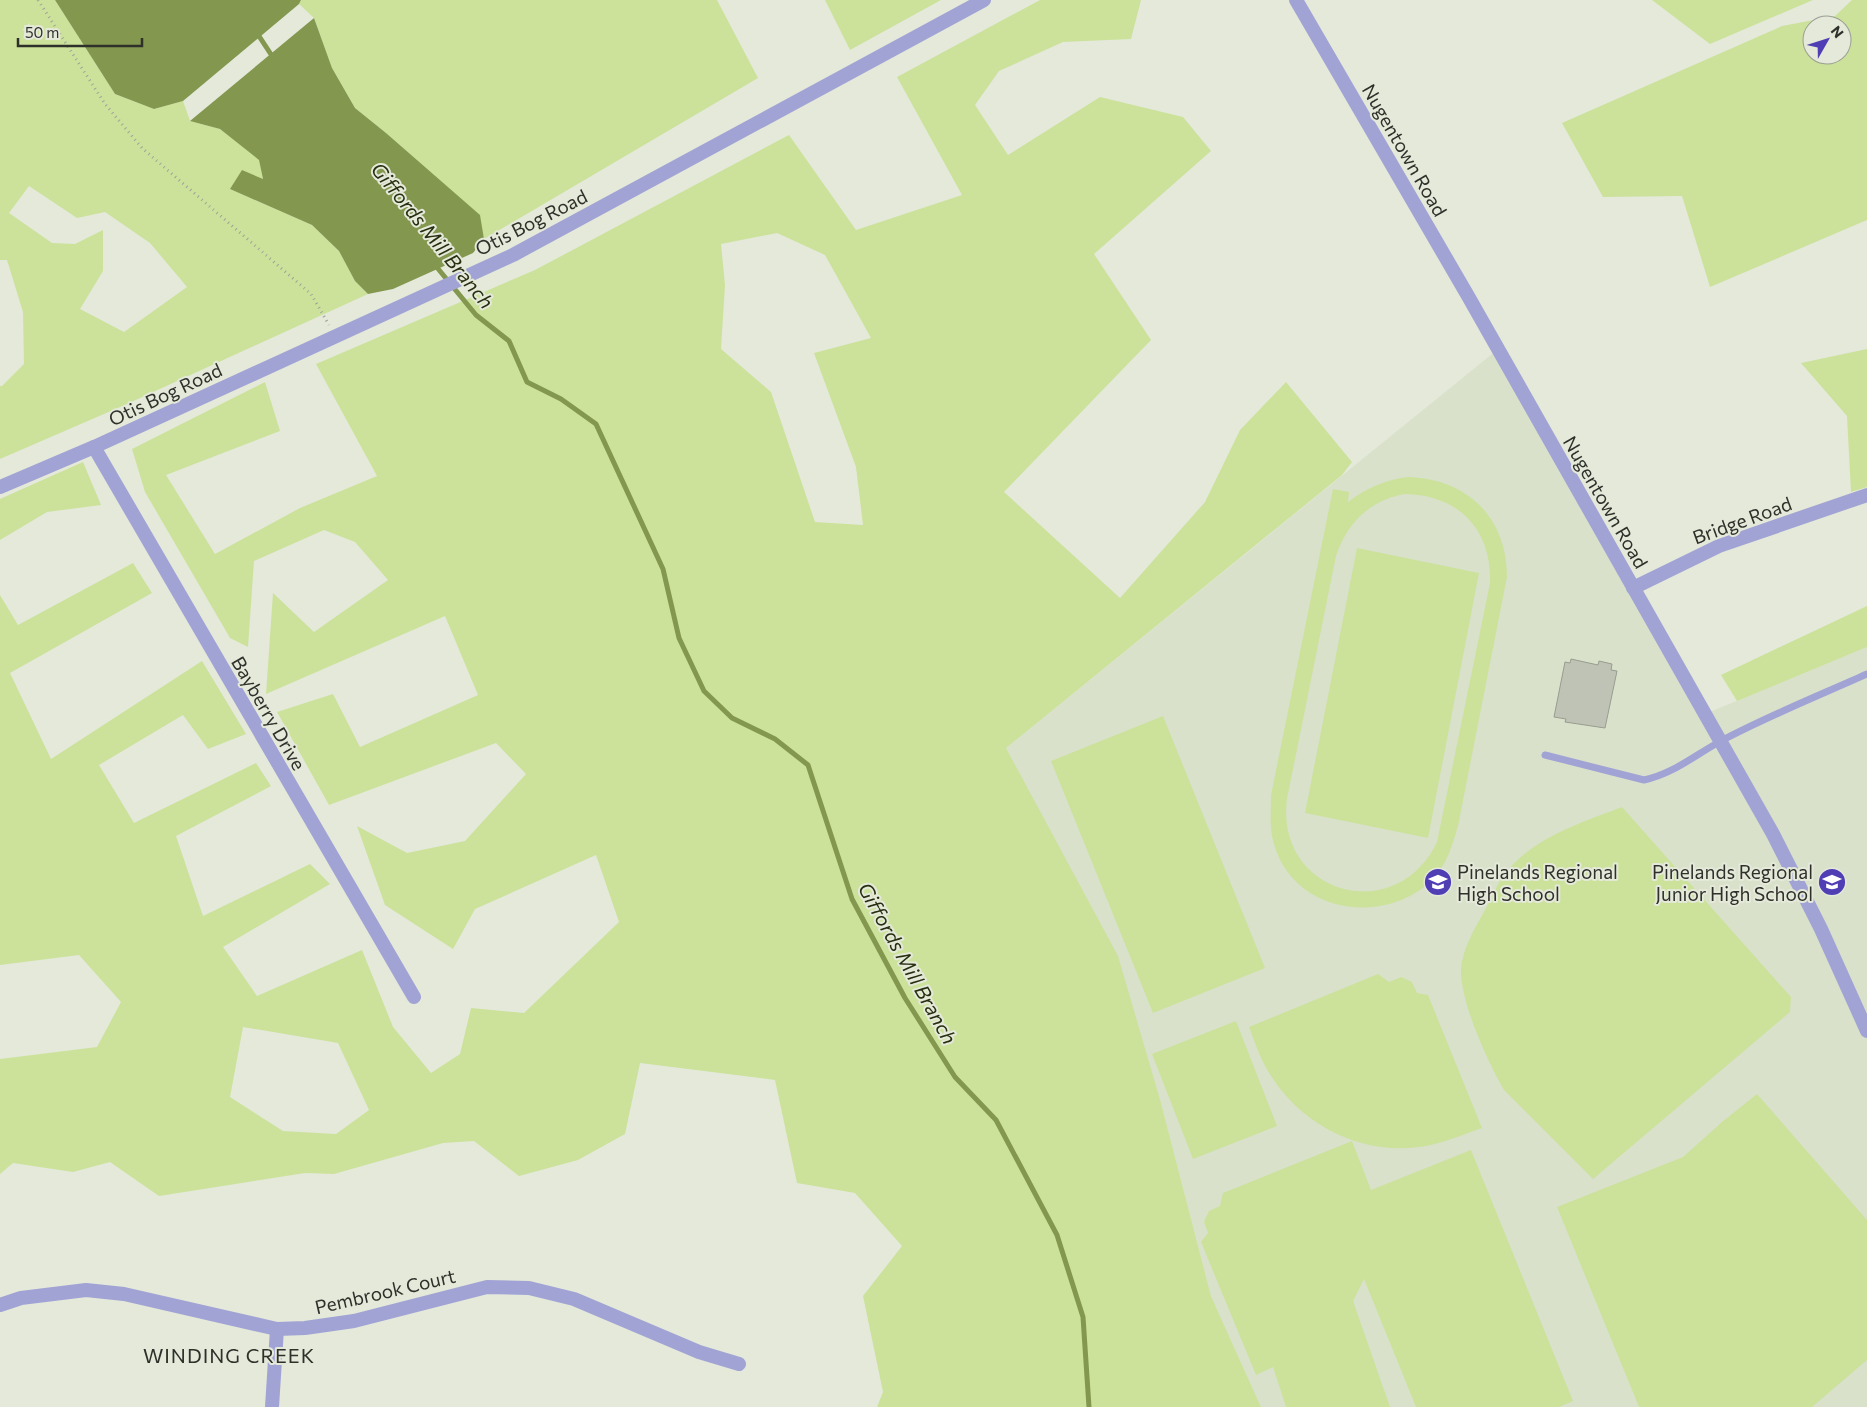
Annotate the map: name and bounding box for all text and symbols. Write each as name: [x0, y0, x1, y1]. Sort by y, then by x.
scale bar: [18, 15, 141, 47]
north arrow: [1802, 15, 1852, 65]
text: N: [1828, 22, 1847, 41]
text: 50 m: [25, 23, 59, 41]
street label: Nugentown Road: [1358, 80, 1452, 220]
water label: Giffords Mill Branch: [367, 157, 499, 313]
street label: Otis Bog Road: [471, 184, 591, 260]
street label: Otis Bog Road: [105, 358, 225, 430]
street label: Nugentown Road: [1559, 432, 1653, 572]
street label: Bridge Road: [1689, 491, 1795, 549]
street label: Bayberry Drive: [227, 652, 311, 774]
place label: Pinelands Regional High School: [1457, 860, 1618, 905]
place label: Pinelands Regional Junior High School: [1652, 860, 1813, 905]
school or university icon: Pinelands Regional High School: [1423, 867, 1453, 897]
school or university icon: Pinelands Regional Junior High School: [1817, 867, 1847, 897]
water label: Giffords Mill Branch: [854, 878, 962, 1048]
street label: Pembrook Court: [312, 1264, 458, 1318]
district label: WINDING CREEK: [143, 1343, 315, 1367]

